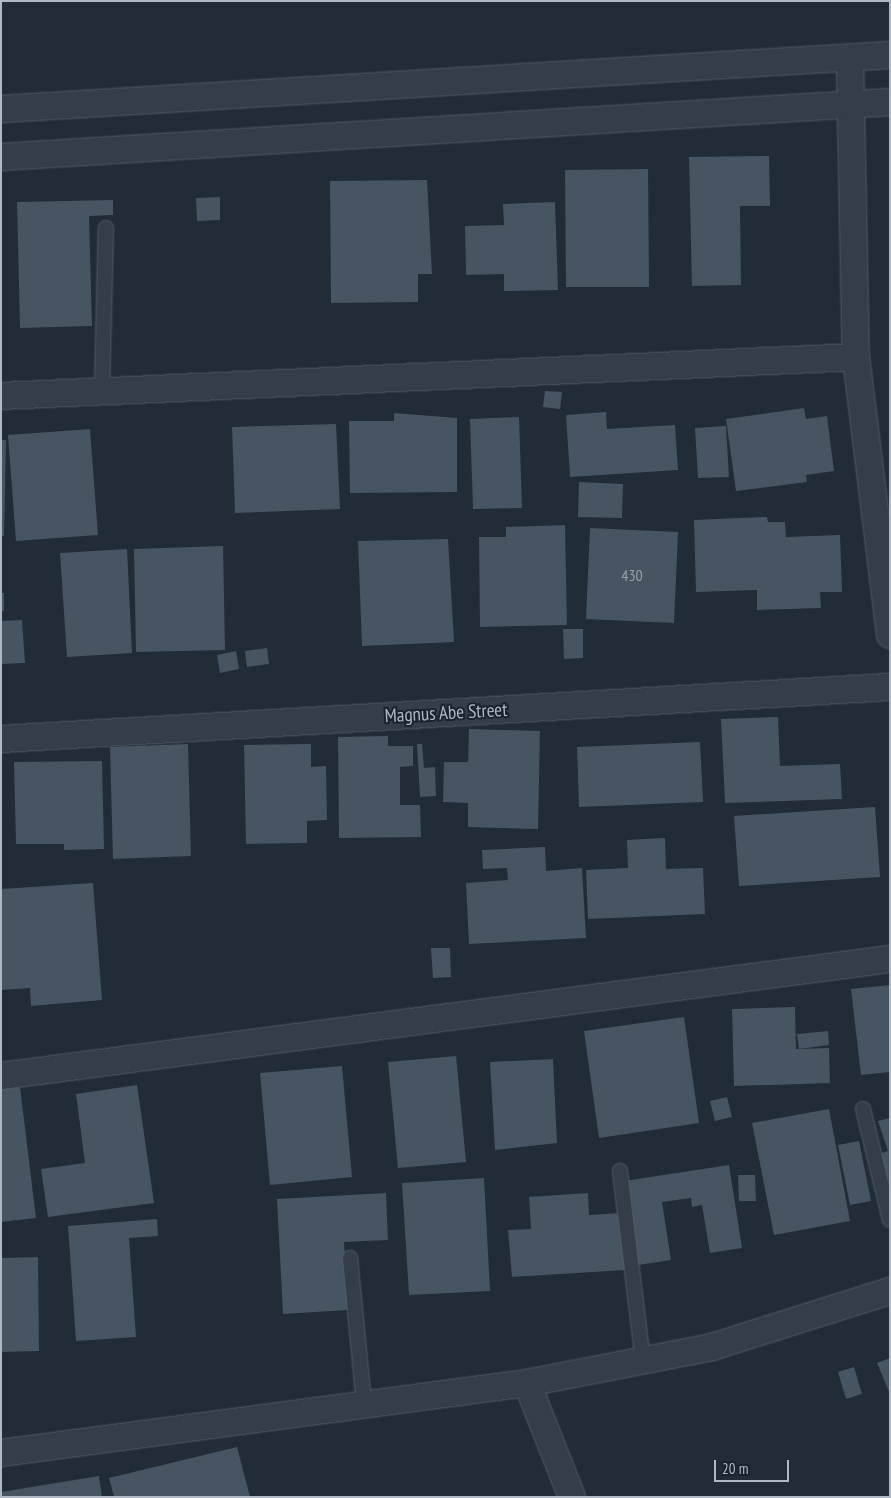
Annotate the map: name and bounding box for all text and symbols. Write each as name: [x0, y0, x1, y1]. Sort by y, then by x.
house number: 430: [621, 565, 643, 585]
street label: Magnus Abe Street: [384, 698, 508, 728]
scale bar: [716, 1450, 791, 1482]
text: 20 m: [722, 1459, 748, 1478]

